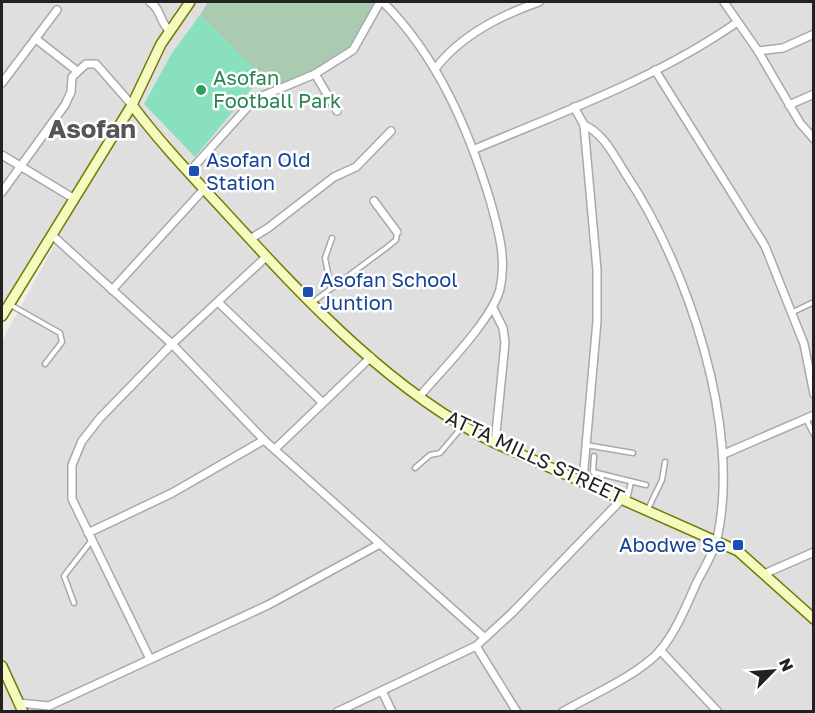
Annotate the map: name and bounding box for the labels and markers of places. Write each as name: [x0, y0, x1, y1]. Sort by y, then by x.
place label: Asofan Football Park: [213, 65, 341, 112]
marker: Asofan Football Park: [194, 83, 208, 97]
place label: Asofan Old Station: [206, 147, 311, 194]
marker: Asofan Old Station: [187, 164, 201, 178]
place label: Asofan School Juntion: [320, 267, 458, 314]
marker: Asofan School Juntion: [301, 285, 315, 299]
place label: Abodwe Se: [619, 532, 726, 556]
marker: Abodwe Se: [731, 538, 745, 552]

